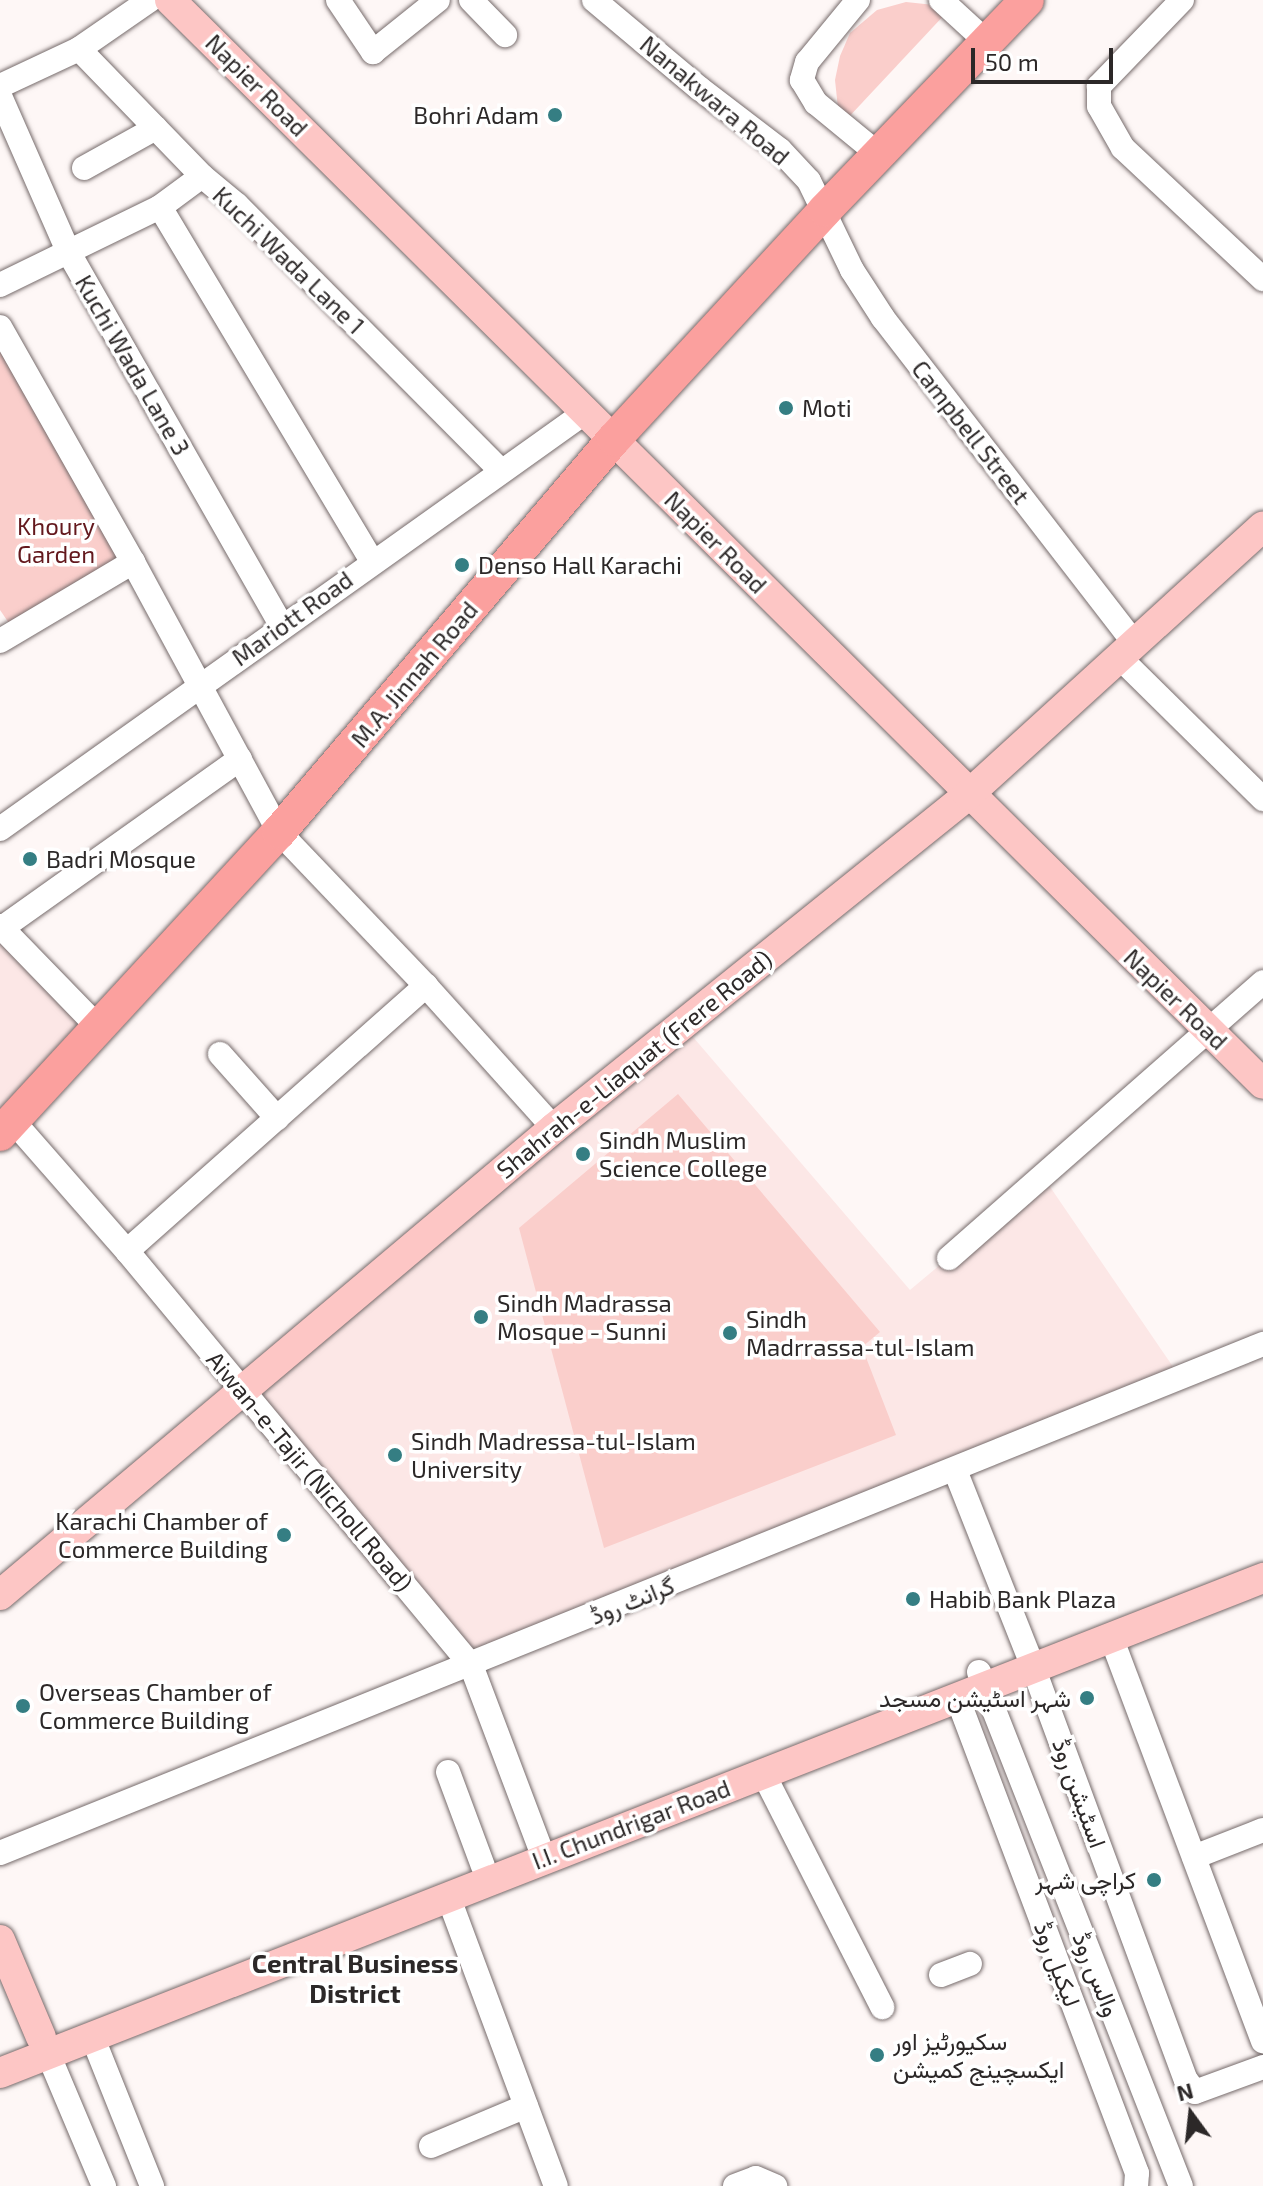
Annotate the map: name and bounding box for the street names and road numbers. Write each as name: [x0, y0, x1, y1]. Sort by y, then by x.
street label: Napier Road: [200, 28, 314, 142]
street label: Nanakwara Road: [635, 29, 795, 171]
street label: Kuchi Wada Lane 1: [207, 180, 371, 340]
street label: Kuchi Wada Lane 3: [70, 270, 196, 460]
street label: Campbell Street: [906, 354, 1036, 510]
street label: Napier Road: [659, 485, 773, 599]
street label: Mariott Road: [226, 565, 358, 671]
street label: M.A. Jinnah Road: [344, 595, 484, 753]
street label: Napier Road: [1118, 942, 1234, 1056]
street label: Shahrah-e-Liaquat (Frere Road): [491, 944, 777, 1184]
street label: Aiwan-e-Tajir (Nicholl Road): [201, 1345, 419, 1597]
street label: گرانٹ روڈ: [586, 1570, 678, 1630]
street label: اسٹیشن روڈ: [1047, 1734, 1113, 1852]
street label: I.I. Chundrigar Road: [528, 1773, 734, 1875]
street label: لیکیل روڈ: [1029, 1917, 1087, 2011]
street label: والس روڈ: [1067, 1928, 1127, 2020]

